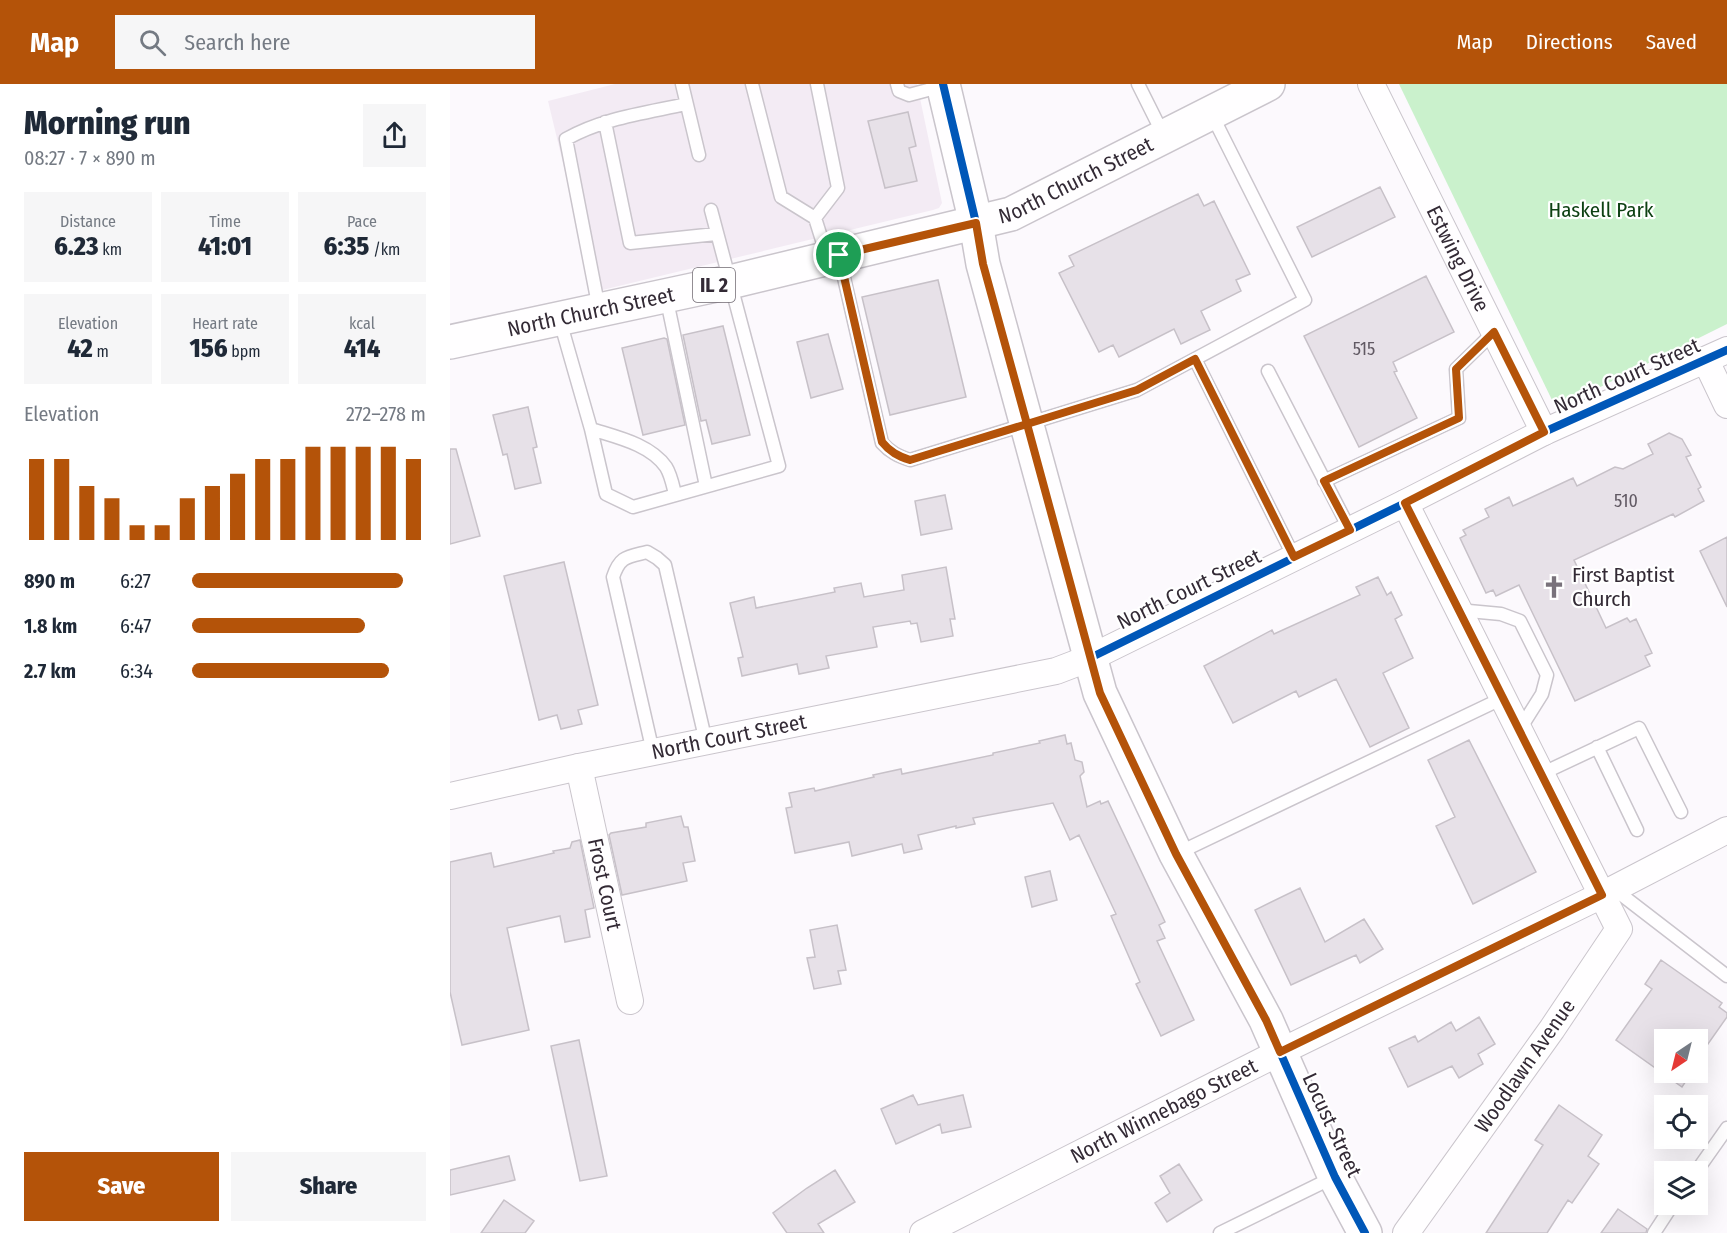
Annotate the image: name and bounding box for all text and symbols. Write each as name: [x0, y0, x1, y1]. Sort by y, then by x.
search box: [115, 15, 535, 69]
text: Map: [30, 26, 79, 59]
icon: search: [136, 26, 169, 59]
text: Search here: [184, 29, 290, 56]
text: Map: [1456, 29, 1493, 55]
text: Directions: [1526, 29, 1613, 55]
text: Saved: [1646, 29, 1697, 55]
text: Morning run: [24, 103, 191, 143]
button: share: [363, 104, 426, 167]
street label: North Church Street: [996, 131, 1158, 230]
text: 08:27 · 7 × 890 m: [24, 146, 156, 170]
park label: Haskell Park: [1548, 197, 1654, 223]
street label: Estwing Drive: [1421, 201, 1495, 316]
text: Distance: [60, 212, 116, 231]
text: Time: [209, 212, 241, 231]
text: Pace: [347, 212, 377, 231]
pin: [813, 229, 864, 280]
text: 6.23: [54, 231, 99, 262]
text: 41:01: [198, 231, 252, 262]
text: 6:35: [324, 231, 369, 262]
icon: arrive: [822, 238, 855, 271]
text: km: [99, 240, 122, 259]
text: /km: [369, 240, 400, 259]
road number: IL 2: [693, 268, 735, 302]
street label: North Church Street: [505, 281, 677, 342]
text: Elevation: [58, 314, 118, 333]
text: Heart rate: [192, 314, 258, 333]
text: kcal: [349, 314, 375, 333]
street label: North Court Street: [1550, 332, 1704, 420]
text: 42: [67, 333, 93, 364]
text: 156: [189, 333, 228, 364]
text: 414: [344, 333, 380, 364]
house number: 515: [1353, 338, 1375, 360]
text: m: [93, 342, 109, 361]
text: bpm: [228, 342, 261, 361]
text: Elevation: [24, 402, 99, 426]
text: 272–278 m: [346, 402, 426, 426]
house number: 510: [1614, 490, 1638, 512]
street label: North Court Street: [1113, 543, 1265, 635]
place label: First Baptist Church: [1572, 562, 1675, 612]
text: 890 m: [24, 569, 75, 593]
text: 6:27: [120, 569, 151, 593]
church icon: First Baptist Church: [1541, 574, 1567, 600]
text: 1.8 km: [24, 614, 77, 638]
text: 6:47: [120, 614, 151, 638]
text: 2.7 km: [24, 659, 76, 683]
text: 6:34: [120, 659, 153, 683]
street label: North Court Street: [649, 709, 808, 765]
street label: Frost Court: [582, 836, 627, 933]
street label: Woodlawn Avenue: [1469, 994, 1581, 1138]
north arrow: [1654, 1029, 1708, 1083]
map controls: [1654, 1029, 1708, 1215]
street label: North Winnebago Street: [1066, 1053, 1262, 1169]
street label: Locust Street: [1297, 1069, 1368, 1181]
button: locate: [1654, 1095, 1708, 1149]
button: Save: [24, 1152, 219, 1221]
button: Share: [231, 1152, 426, 1221]
button: layers: [1654, 1161, 1708, 1215]

